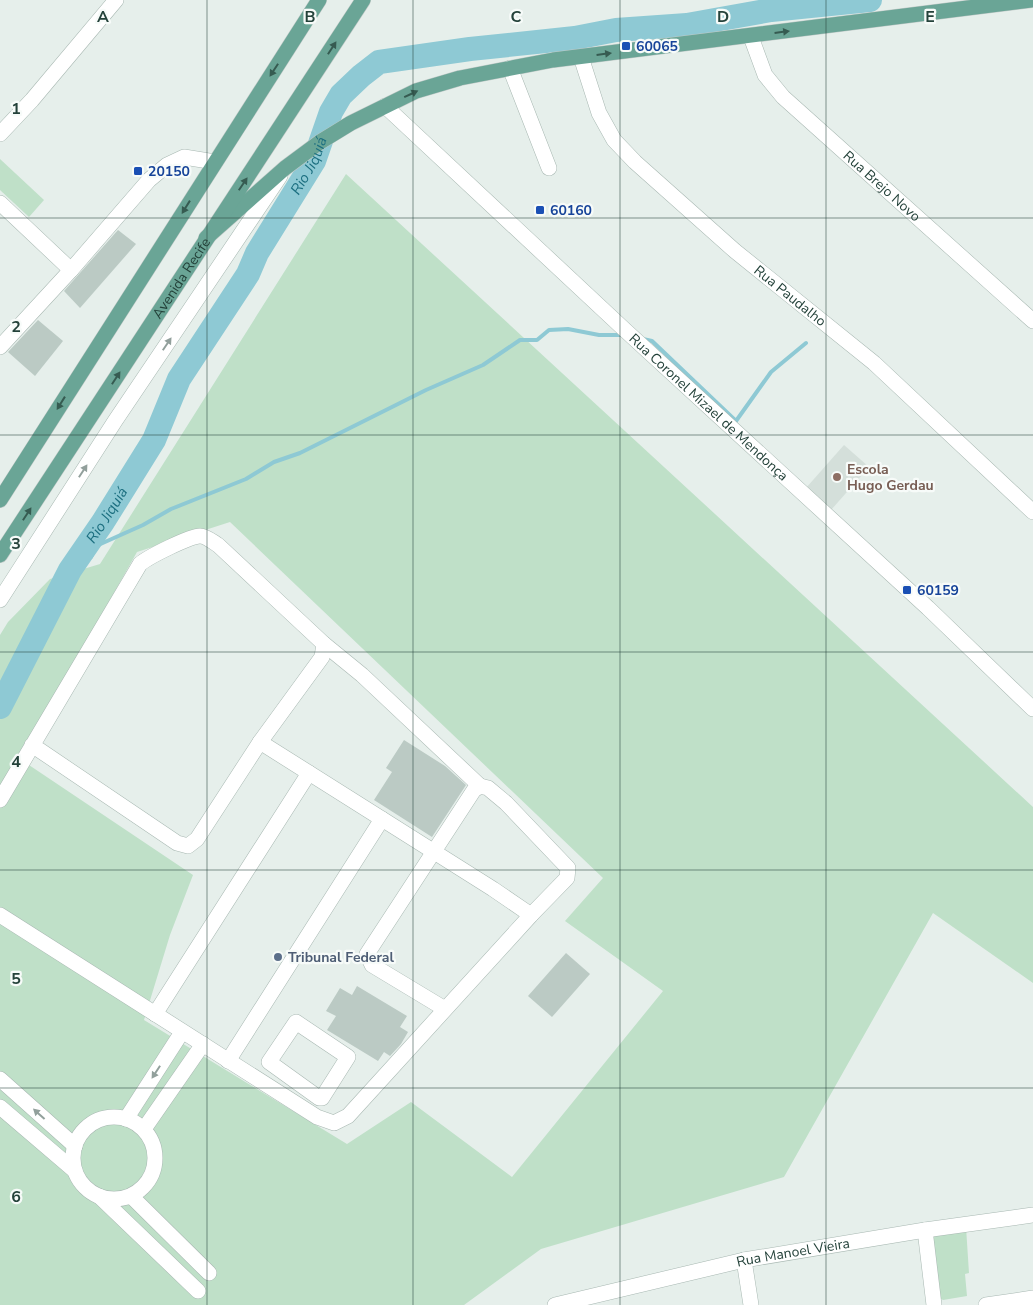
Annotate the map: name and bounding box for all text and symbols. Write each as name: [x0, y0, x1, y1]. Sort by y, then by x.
text: A: [97, 6, 109, 28]
text: B: [304, 6, 316, 28]
text: C: [511, 6, 522, 28]
text: D: [717, 6, 729, 28]
text: E: [925, 6, 935, 28]
one-way arrow: [775, 28, 791, 36]
place label: 60065: [636, 37, 678, 56]
marker: 60065: [620, 40, 632, 52]
one-way arrow: [327, 41, 337, 55]
one-way arrow: [596, 50, 612, 58]
one-way arrow: [269, 64, 279, 77]
one-way arrow: [404, 90, 418, 98]
text: 1: [11, 98, 21, 120]
water label: Rio Jiquiá: [286, 134, 332, 198]
street label: Rua Brejo Novo: [839, 146, 925, 226]
place label: 20150: [148, 162, 190, 181]
marker: 20150: [132, 165, 144, 177]
one-way arrow: [238, 177, 248, 191]
one-way arrow: [182, 201, 191, 214]
place label: 60160: [550, 201, 592, 220]
marker: 60160: [534, 204, 546, 216]
street label: Avenida Recife: [148, 234, 215, 322]
street label: Rua Paudalho: [750, 261, 831, 331]
text: 2: [11, 316, 21, 338]
street label: Rua Coronel Mizael de Mendonça: [625, 329, 792, 485]
one-way arrow: [162, 337, 172, 350]
one-way arrow: [111, 372, 120, 385]
one-way arrow: [57, 397, 66, 410]
place label: Escola Hugo Gerdau: [847, 460, 934, 495]
one-way arrow: [78, 464, 88, 477]
marker: Escola Hugo Gerdau: [831, 471, 843, 483]
water label: Rio Jiquiá: [81, 483, 132, 547]
one-way arrow: [22, 508, 31, 521]
text: 3: [11, 533, 21, 555]
place label: 60159: [917, 581, 959, 600]
marker: 60159: [901, 584, 913, 596]
text: 4: [11, 751, 21, 773]
place label: Tribunal Federal: [288, 948, 395, 967]
marker: Tribunal Federal: [272, 951, 284, 963]
text: 5: [11, 968, 21, 990]
one-way arrow: [151, 1066, 161, 1079]
one-way arrow: [33, 1108, 45, 1120]
text: 6: [11, 1186, 21, 1208]
street label: Rua Manoel Vieira: [734, 1233, 851, 1271]

